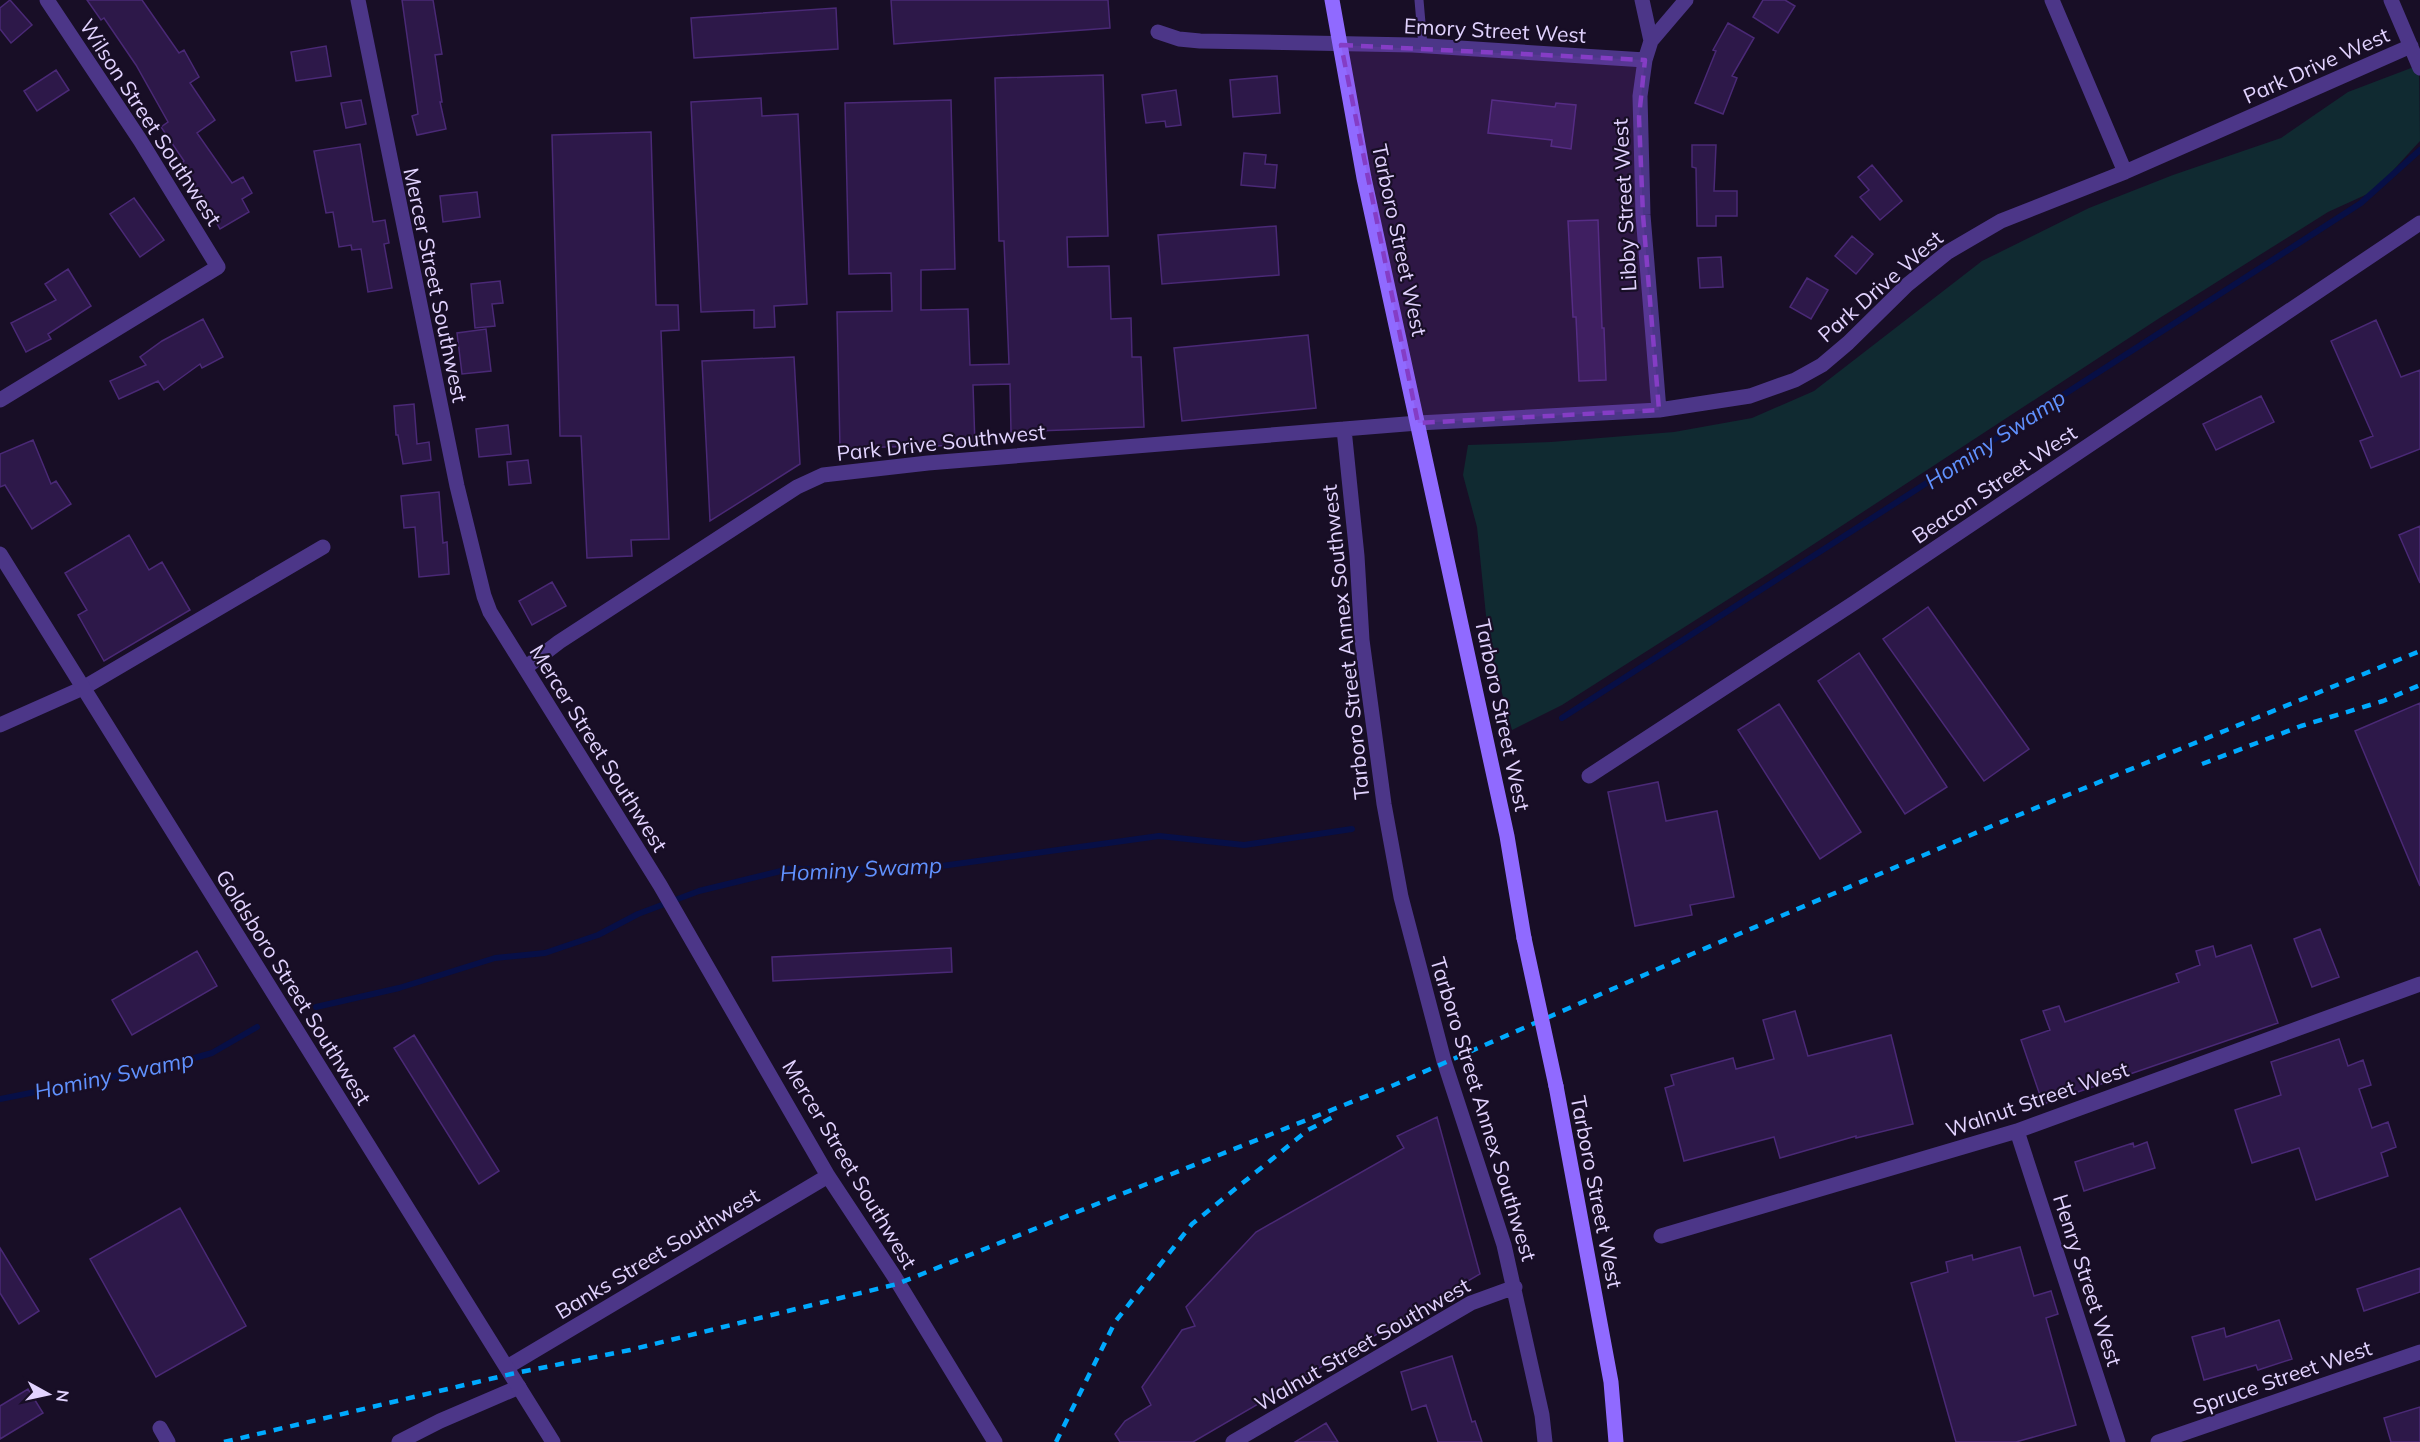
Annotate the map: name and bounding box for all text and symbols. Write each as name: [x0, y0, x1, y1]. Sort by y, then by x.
street label: Emory Street West: [1403, 12, 1587, 48]
street label: Wilson Street Southwest: [74, 14, 228, 230]
street label: Park Drive West: [2239, 21, 2393, 109]
street label: Libby Street West: [1606, 118, 1642, 292]
street label: Tarboro Street West: [1367, 142, 1433, 338]
street label: Mercer Street Southwest: [398, 165, 474, 405]
street label: Park Drive West: [1812, 225, 1948, 347]
water label: Hominy Swamp: [1919, 383, 2071, 495]
street label: Park Drive Southwest: [835, 418, 1047, 466]
street label: Beacon Street West: [1907, 419, 2081, 549]
street label: Tarboro Street Annex Southwest: [1316, 483, 1374, 801]
street label: Tarboro Street West: [1470, 617, 1536, 813]
street label: Mercer Street Southwest: [525, 640, 673, 856]
water label: Hominy Swamp: [779, 851, 943, 887]
street label: Goldsboro Street Southwest: [211, 865, 377, 1109]
street label: Tarboro Street Annex Southwest: [1425, 954, 1543, 1264]
water label: Hominy Swamp: [32, 1044, 196, 1106]
street label: Mercer Street Southwest: [777, 1055, 923, 1273]
street label: Walnut Street West: [1942, 1055, 2132, 1143]
street label: Tarboro Street West: [1566, 1094, 1628, 1290]
street label: Banks Street Southwest: [550, 1182, 764, 1324]
street label: Henry Street West: [2048, 1191, 2128, 1369]
street label: Walnut Street Southwest: [1250, 1272, 1474, 1416]
street label: Spruce Street West: [2189, 1334, 2375, 1420]
north arrow: [18, 1364, 78, 1424]
text: N: [52, 1389, 74, 1403]

